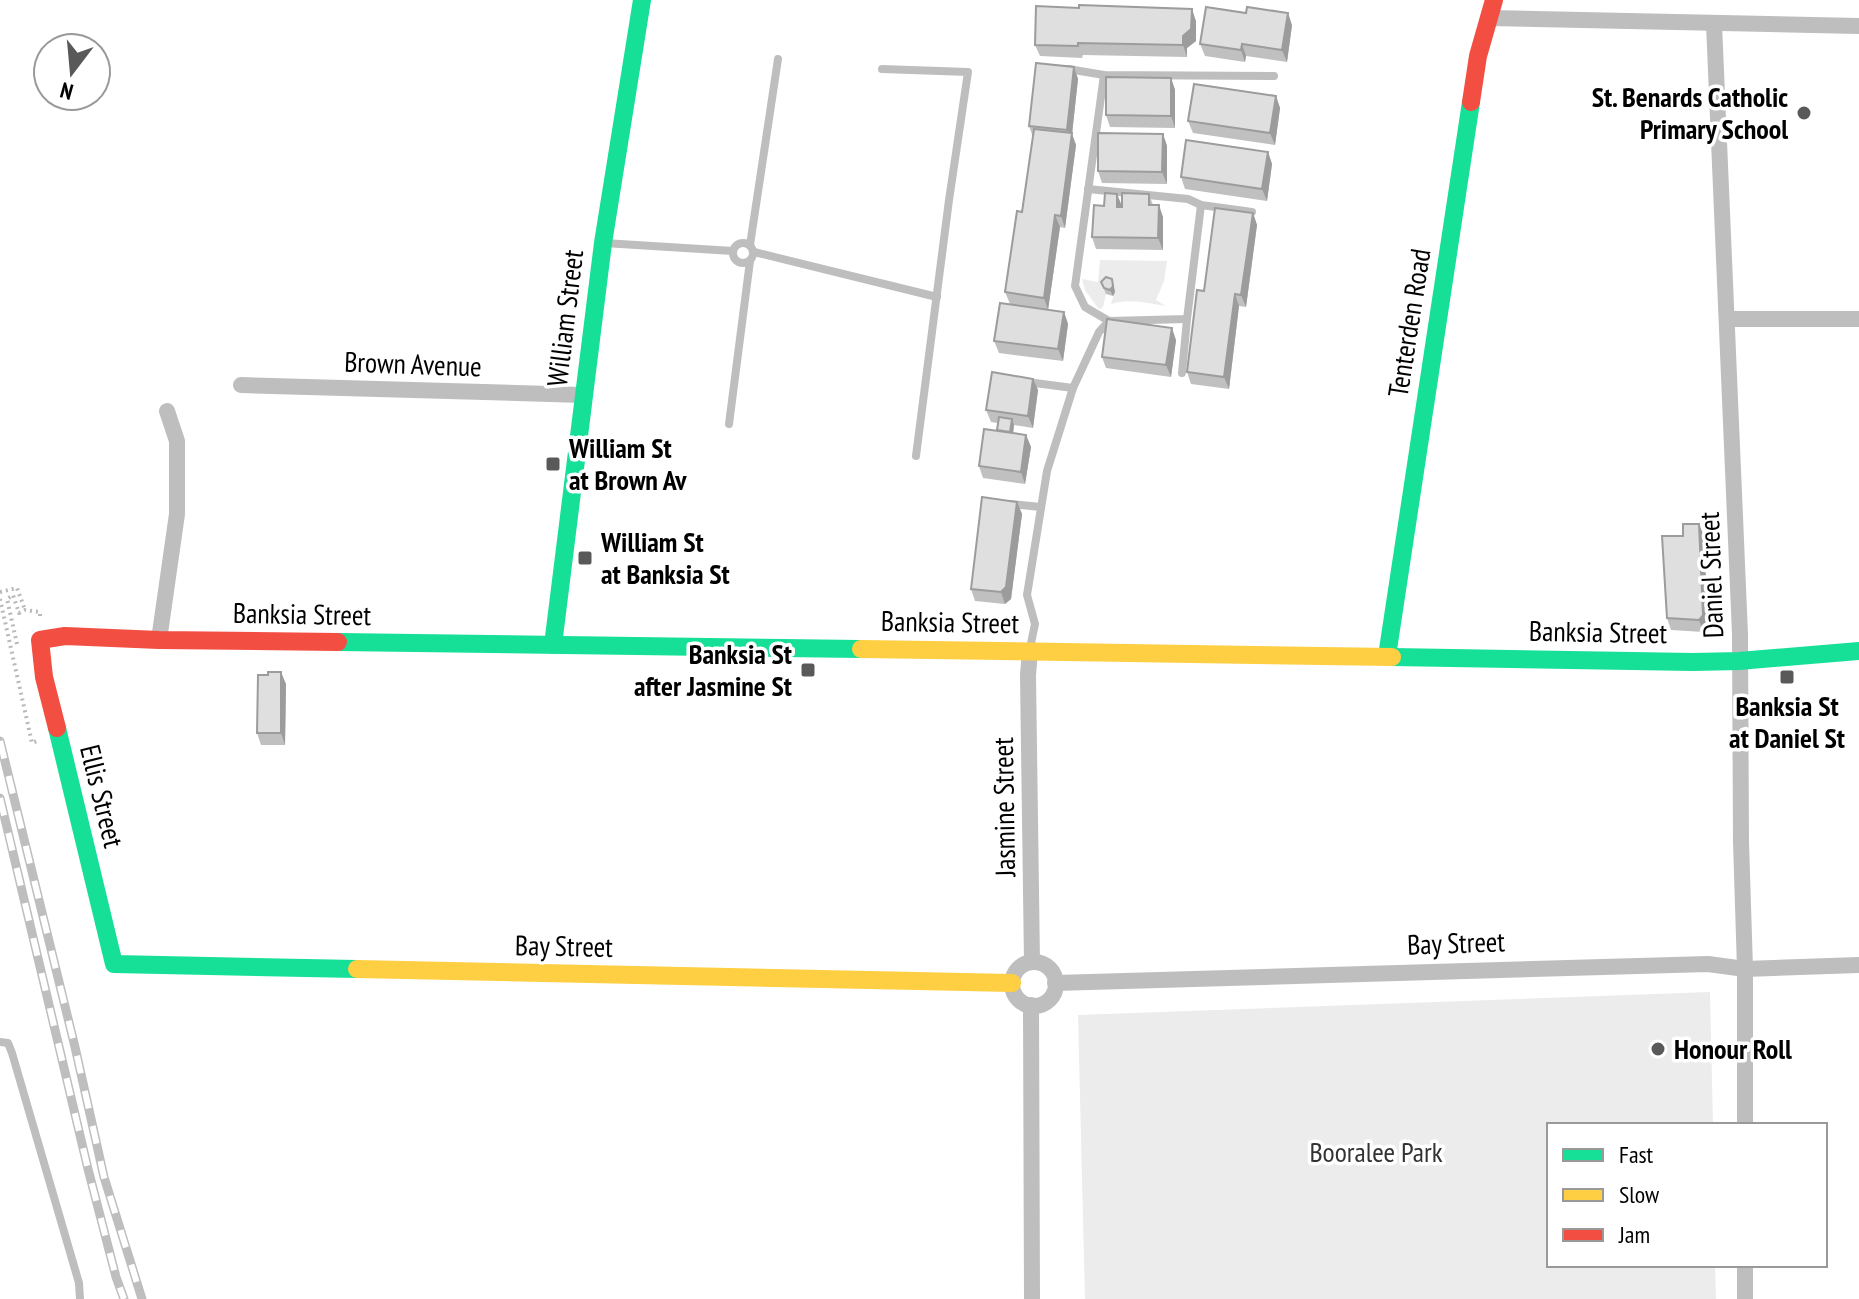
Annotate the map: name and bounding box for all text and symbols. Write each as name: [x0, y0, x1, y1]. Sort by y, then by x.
north arrow: [32, 32, 112, 112]
text: N: [57, 76, 76, 106]
place label: St. Benards Catholic Primary School: [1592, 78, 1788, 147]
marker: St. Benards Catholic Primary School: [1795, 104, 1813, 122]
street label: Tenterden Road: [1379, 246, 1439, 400]
street label: William Street: [538, 247, 591, 388]
street label: Brown Avenue: [344, 343, 482, 384]
place label: William St at Brown Av: [568, 429, 687, 498]
marker: William St at Brown Av: [544, 455, 562, 473]
street label: Daniel Street: [1690, 511, 1731, 639]
place label: William St at Banksia St: [600, 523, 730, 592]
marker: William St at Banksia St: [576, 549, 594, 567]
street label: Banksia Street: [233, 594, 372, 633]
street label: Banksia Street: [881, 602, 1020, 641]
street label: Banksia Street: [1529, 612, 1668, 651]
place label: Banksia St after Jasmine St: [634, 635, 792, 704]
marker: Banksia St after Jasmine St: [799, 661, 817, 679]
marker: Banksia St at Daniel St: [1778, 668, 1796, 686]
place label: Banksia St at Daniel St: [1729, 687, 1845, 756]
street label: Jasmine Street: [984, 737, 1023, 878]
street label: Ellis Street: [72, 741, 133, 851]
street label: Bay Street: [1406, 922, 1506, 963]
street label: Bay Street: [515, 926, 614, 965]
place label: Honour Roll: [1674, 1030, 1792, 1067]
marker: Honour Roll: [1649, 1040, 1667, 1058]
legend: [1547, 1123, 1827, 1267]
park label: Booralee Park: [1309, 1133, 1443, 1170]
text: Fast: [1619, 1139, 1654, 1170]
text: Slow: [1619, 1179, 1660, 1210]
text: Jam: [1618, 1219, 1650, 1250]

